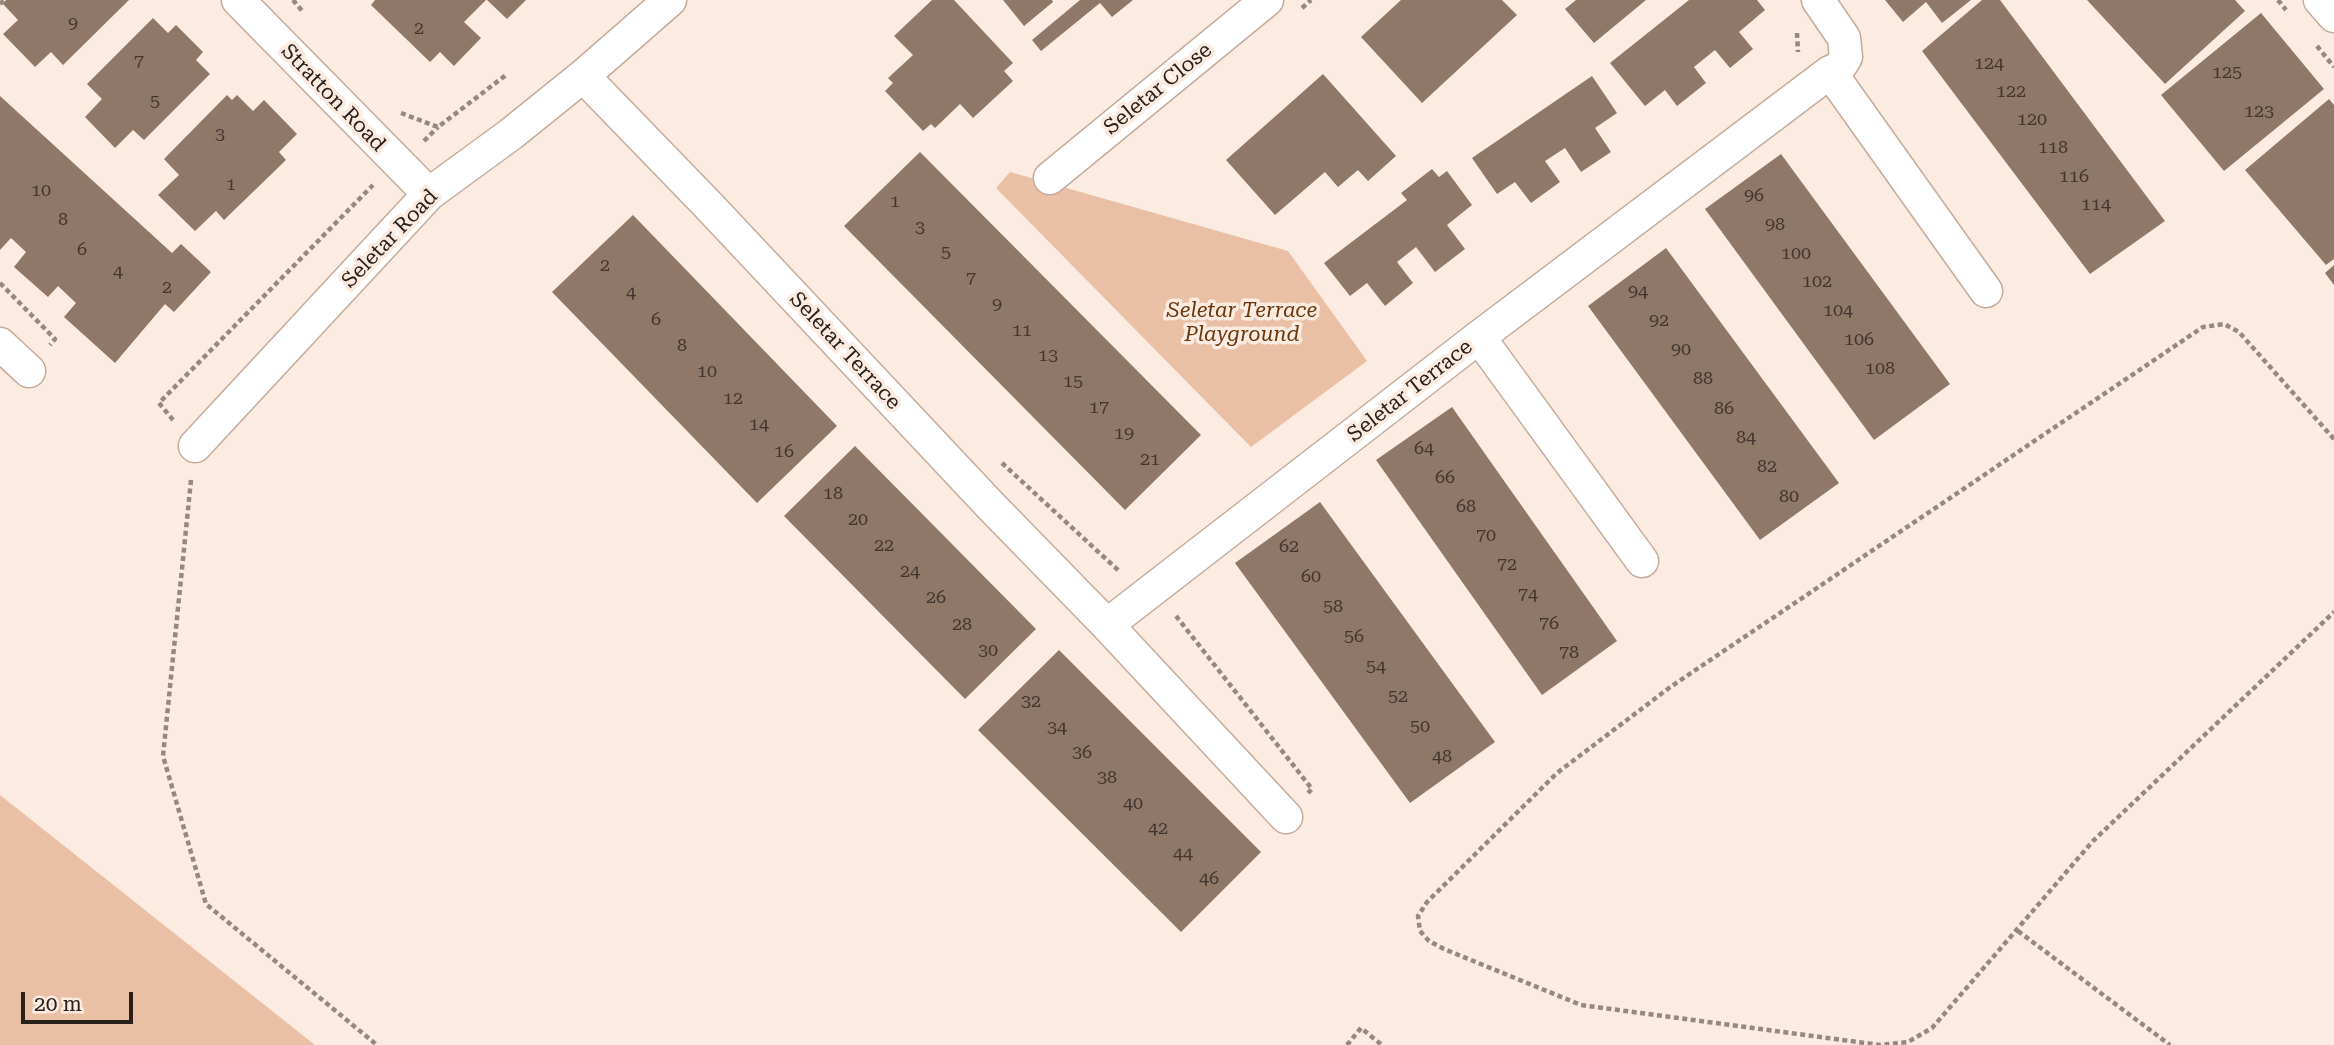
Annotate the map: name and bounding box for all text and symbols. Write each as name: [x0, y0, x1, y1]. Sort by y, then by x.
house number: 9: [68, 13, 78, 35]
house number: 2: [414, 18, 424, 40]
street label: Seletar Close: [1099, 38, 1217, 140]
street label: Stratton Road: [276, 39, 390, 157]
house number: 7: [134, 51, 144, 73]
house number: 124: [1974, 53, 2004, 75]
house number: 125: [2212, 62, 2242, 84]
house number: 122: [1996, 81, 2026, 103]
house number: 5: [150, 91, 160, 113]
house number: 123: [2244, 101, 2274, 123]
house number: 120: [2017, 109, 2047, 131]
house number: 3: [215, 124, 225, 146]
house number: 118: [2038, 137, 2068, 159]
house number: 116: [2059, 166, 2089, 188]
house number: 1: [226, 174, 236, 196]
house number: 10: [31, 180, 51, 202]
street label: Seletar Road: [337, 184, 443, 294]
house number: 96: [1744, 185, 1764, 207]
house number: 1: [890, 191, 900, 213]
house number: 114: [2081, 194, 2111, 216]
house number: 8: [58, 209, 68, 231]
house number: 98: [1765, 214, 1785, 236]
house number: 3: [915, 217, 925, 239]
house number: 6: [77, 239, 87, 261]
house number: 5: [941, 242, 951, 264]
house number: 100: [1781, 243, 1811, 265]
house number: 2: [600, 255, 610, 277]
house number: 4: [113, 261, 123, 283]
house number: 7: [966, 268, 976, 290]
house number: 102: [1802, 271, 1832, 293]
house number: 2: [162, 277, 172, 299]
house number: 94: [1628, 281, 1648, 303]
house number: 4: [626, 282, 636, 304]
street label: Seletar Terrace: [784, 287, 906, 415]
house number: 9: [992, 294, 1002, 316]
park label: Seletar Terrace Playground: [1167, 298, 1317, 348]
house number: 104: [1823, 300, 1853, 322]
house number: 6: [651, 309, 661, 331]
house number: 92: [1649, 310, 1669, 332]
house number: 11: [1012, 320, 1032, 342]
house number: 106: [1844, 329, 1874, 351]
street label: Seletar Terrace: [1343, 334, 1477, 448]
house number: 8: [677, 335, 687, 357]
house number: 90: [1671, 339, 1691, 361]
house number: 13: [1038, 345, 1058, 367]
house number: 108: [1865, 358, 1895, 380]
house number: 10: [697, 361, 717, 383]
house number: 88: [1693, 368, 1713, 390]
house number: 15: [1063, 371, 1083, 393]
house number: 12: [723, 388, 743, 410]
house number: 17: [1089, 397, 1109, 419]
house number: 86: [1714, 398, 1734, 420]
house number: 14: [749, 414, 769, 436]
house number: 19: [1114, 423, 1134, 445]
house number: 84: [1736, 427, 1756, 449]
house number: 64: [1414, 438, 1434, 460]
house number: 16: [774, 441, 794, 463]
house number: 21: [1140, 449, 1160, 471]
house number: 82: [1757, 456, 1777, 478]
house number: 66: [1435, 467, 1455, 489]
house number: 18: [823, 483, 843, 505]
house number: 80: [1779, 486, 1799, 508]
house number: 68: [1456, 496, 1476, 518]
house number: 20: [848, 509, 868, 531]
house number: 70: [1476, 525, 1496, 547]
house number: 22: [874, 535, 894, 557]
house number: 62: [1279, 536, 1299, 558]
house number: 72: [1497, 554, 1517, 576]
house number: 24: [900, 561, 920, 583]
house number: 60: [1301, 566, 1321, 588]
house number: 74: [1518, 584, 1538, 606]
house number: 26: [926, 587, 946, 609]
house number: 58: [1323, 596, 1343, 618]
house number: 76: [1539, 613, 1559, 635]
house number: 28: [952, 614, 972, 636]
house number: 56: [1344, 626, 1364, 648]
house number: 30: [978, 640, 998, 662]
house number: 78: [1559, 642, 1579, 664]
house number: 54: [1366, 656, 1386, 678]
house number: 52: [1388, 686, 1408, 708]
house number: 32: [1021, 691, 1041, 713]
house number: 50: [1410, 716, 1430, 738]
house number: 34: [1047, 717, 1067, 739]
house number: 36: [1072, 742, 1092, 764]
house number: 48: [1432, 746, 1452, 768]
house number: 38: [1097, 767, 1117, 789]
house number: 40: [1123, 793, 1143, 815]
house number: 42: [1148, 818, 1168, 840]
house number: 44: [1173, 843, 1193, 865]
house number: 46: [1199, 868, 1219, 890]
scale bar: [24, 978, 136, 1022]
text: 20 m: [34, 992, 82, 1016]

